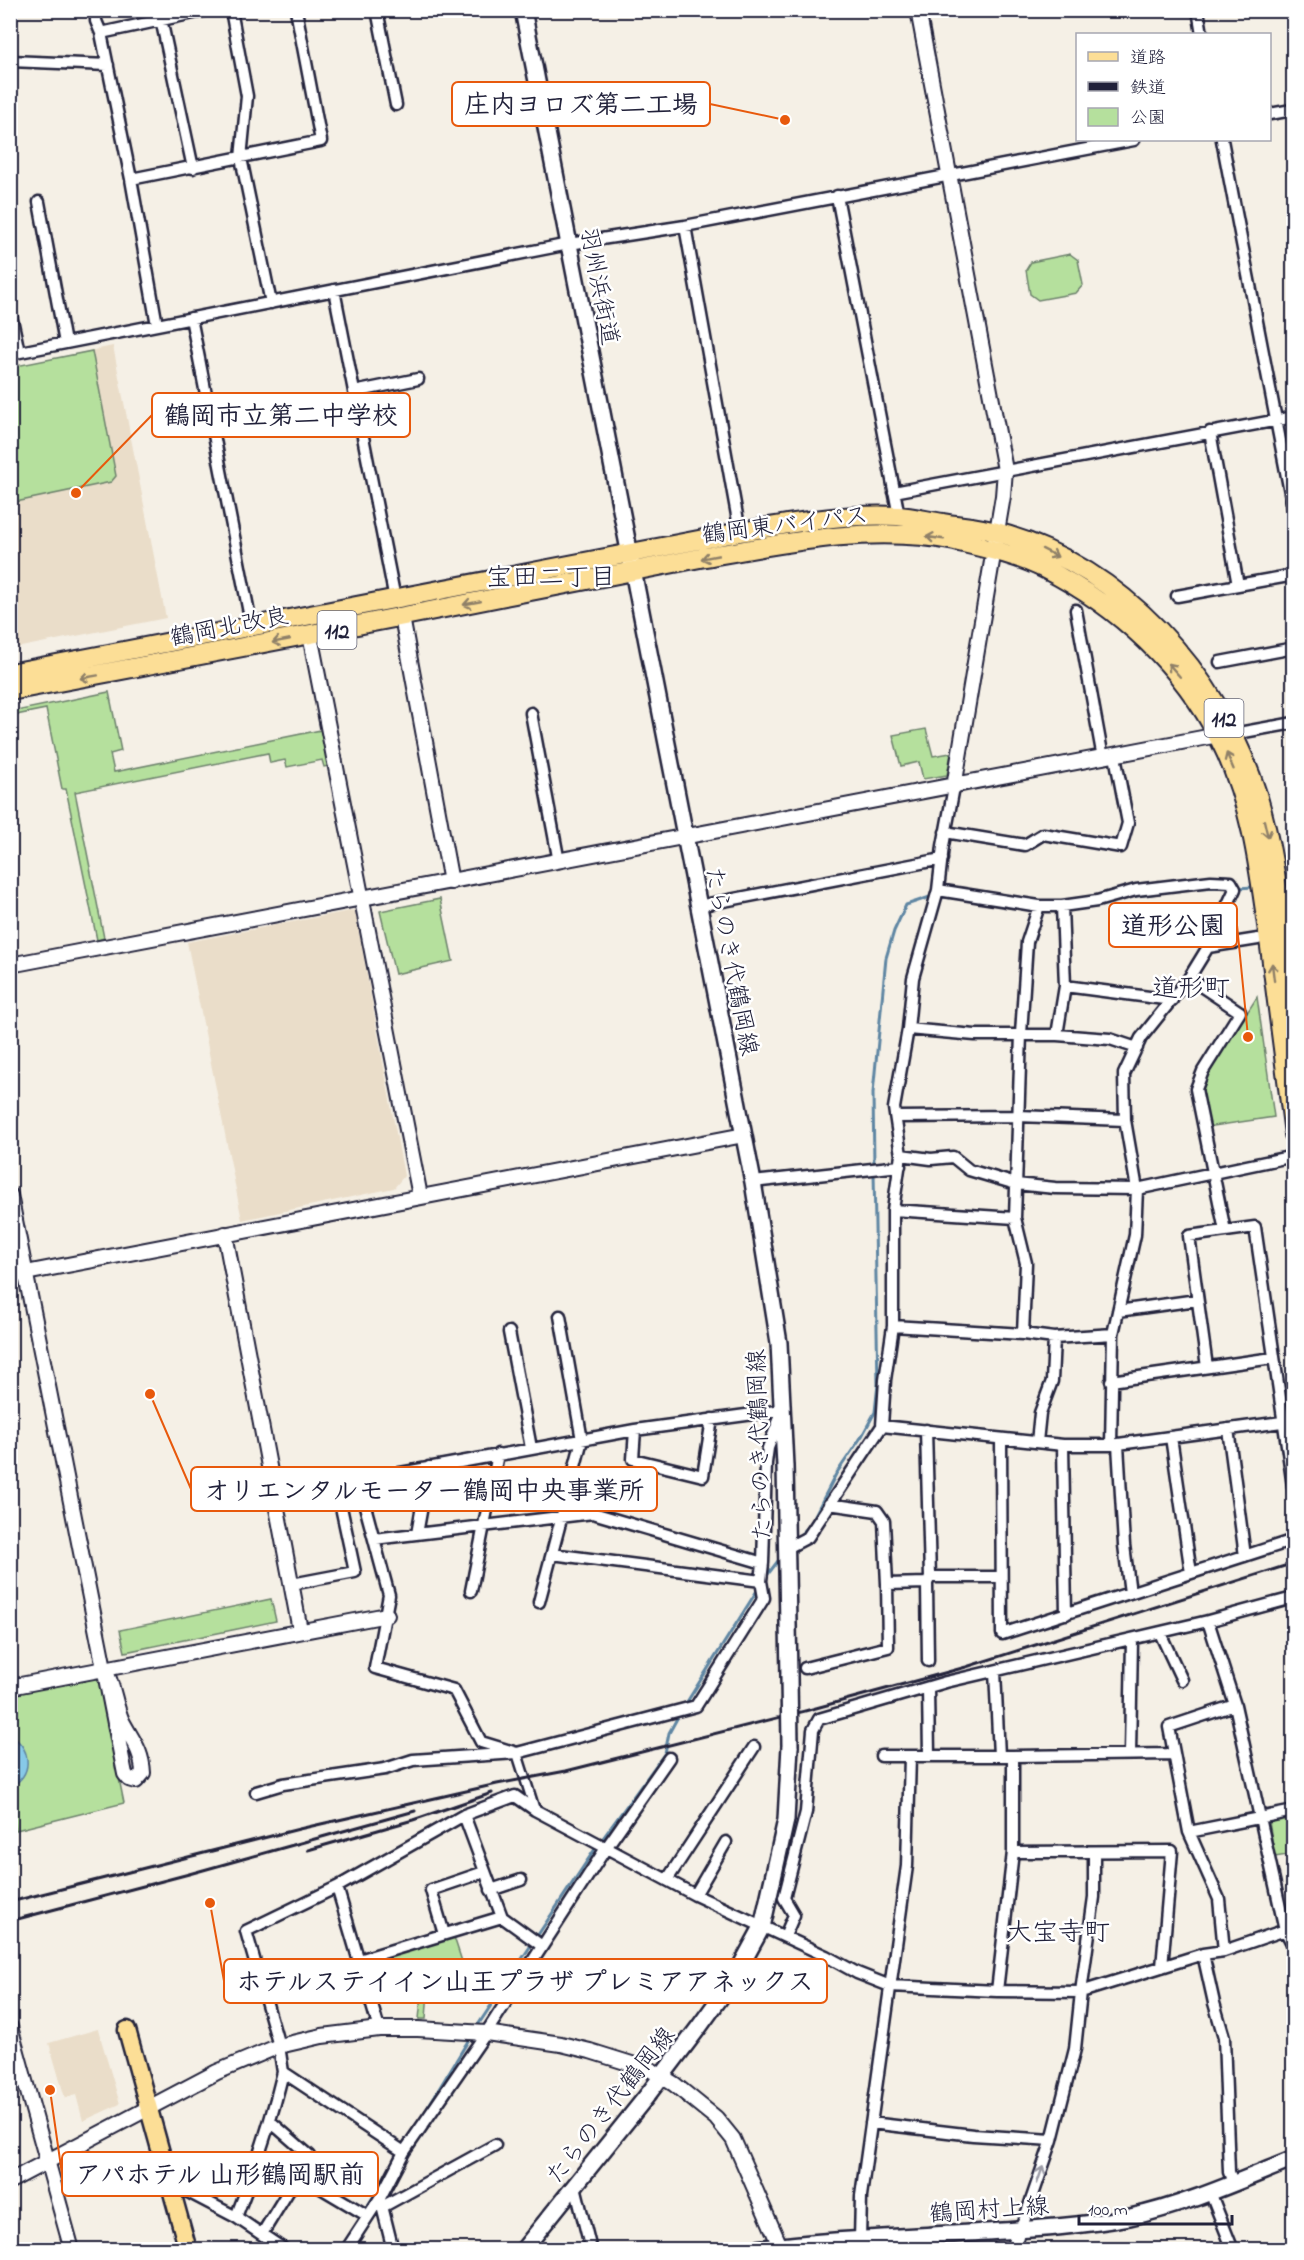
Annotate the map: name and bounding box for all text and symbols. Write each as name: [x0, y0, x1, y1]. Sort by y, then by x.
legend: [1076, 33, 1271, 141]
text: 道路: [1130, 46, 1166, 72]
text: 鉄道: [1130, 76, 1166, 102]
callout: 庄内ヨロズ第二工場: [452, 82, 710, 126]
text: 庄内ヨロズ第二工場: [464, 88, 698, 126]
text: 公園: [1130, 106, 1166, 132]
street label: 羽州浜街道: [569, 224, 626, 349]
callout: 鶴岡市立第二中学校: [152, 393, 410, 437]
text: 鶴岡市立第二中学校: [164, 399, 398, 437]
street label: 鶴岡東バイパス: [700, 499, 871, 554]
one-way arrow: [926, 533, 945, 544]
one-way arrow: [1041, 548, 1059, 559]
one-way arrow: [701, 552, 720, 563]
district label: 宝田二丁目: [486, 560, 616, 598]
one-way arrow: [463, 598, 483, 609]
street label: 鶴岡北改良: [167, 600, 292, 657]
road number: 112: [318, 611, 356, 649]
one-way arrow: [272, 636, 291, 647]
one-way arrow: [1167, 663, 1181, 678]
one-way arrow: [80, 671, 100, 682]
road number: 112: [1204, 699, 1244, 737]
one-way arrow: [1224, 752, 1235, 771]
one-way arrow: [1260, 820, 1272, 839]
street label: たらのき代鶴岡線: [694, 864, 765, 1059]
callout: 道形公園: [1109, 903, 1237, 947]
text: 道形公園: [1121, 909, 1225, 947]
one-way arrow: [1267, 962, 1278, 982]
district label: 道形町: [1152, 971, 1230, 1009]
street label: たらのき代鶴岡線: [741, 1348, 782, 1541]
callout: オリエンタルモーター鶴岡中央事業所: [191, 1467, 657, 1511]
text: オリエンタルモーター鶴岡中央事業所: [204, 1474, 644, 1512]
district label: 大宝寺町: [1006, 1915, 1110, 1953]
callout: ホテルステイイン山王プラザ プレミアアネックス: [224, 1959, 827, 2003]
text: ホテルステイイン山王プラザ プレミアアネックス: [236, 1965, 814, 2003]
street label: たらのき代鶴岡線: [539, 2020, 685, 2193]
callout: アパホテル 山形鶴岡駅前: [62, 2152, 378, 2196]
text: アパホテル 山形鶴岡駅前: [75, 2158, 365, 2196]
one-way arrow: [1035, 2166, 1046, 2185]
scale bar: [1079, 2188, 1232, 2226]
street label: 鶴岡村上線: [928, 2190, 1050, 2233]
text: 100 m: [1088, 2198, 1128, 2224]

